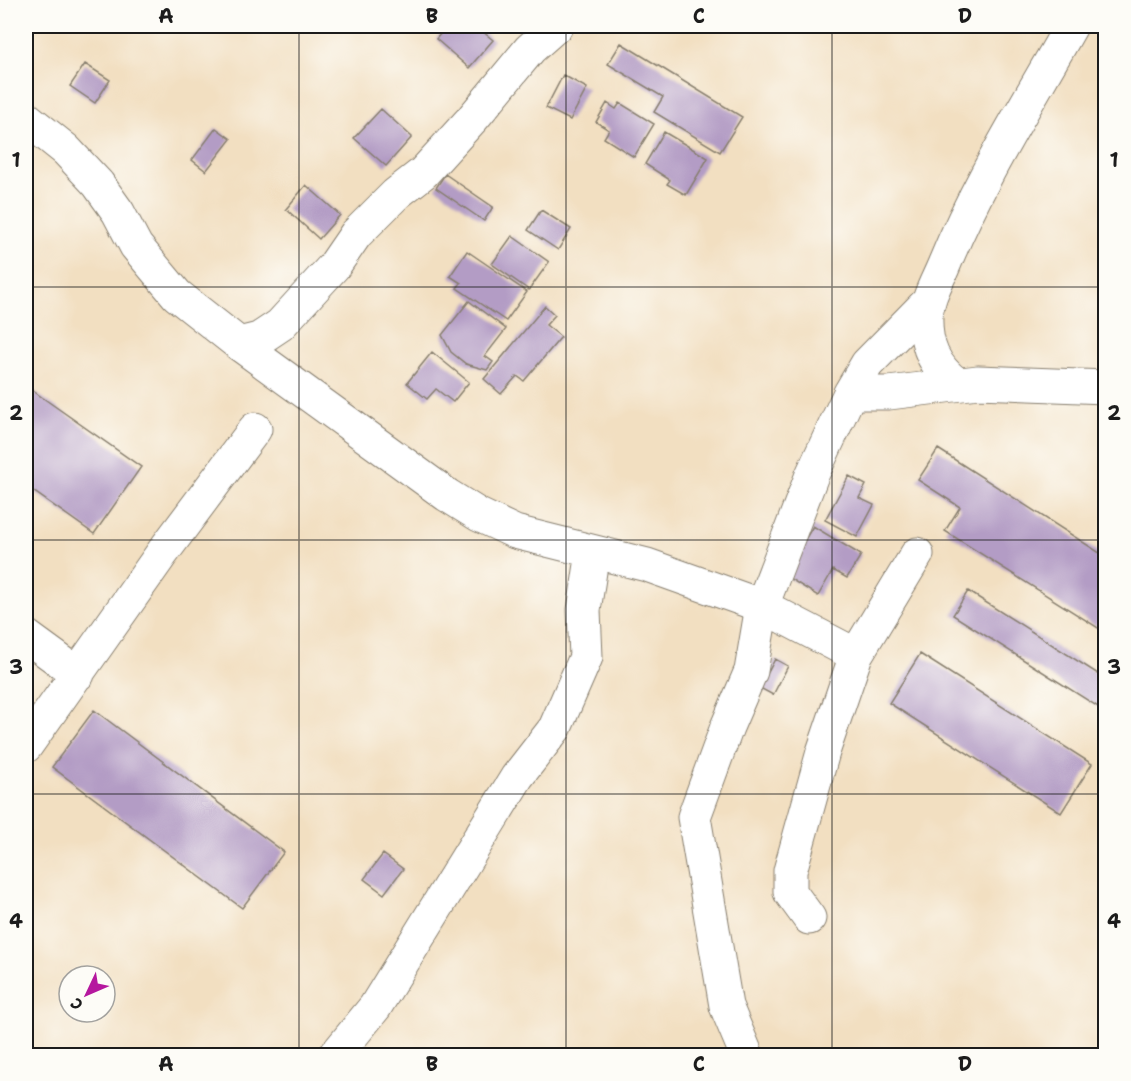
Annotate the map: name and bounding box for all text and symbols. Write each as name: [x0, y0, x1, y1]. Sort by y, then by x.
text: A: [158, 3, 174, 29]
text: B: [426, 3, 438, 29]
text: C: [693, 3, 705, 29]
text: D: [958, 3, 972, 29]
text: 1: [11, 147, 21, 173]
text: 1: [1109, 147, 1119, 173]
text: 2: [9, 400, 23, 426]
text: 2: [1107, 400, 1121, 426]
text: 3: [9, 654, 23, 680]
text: 3: [1107, 654, 1121, 680]
text: 4: [9, 908, 23, 934]
text: 4: [1107, 908, 1121, 934]
north arrow: [57, 964, 117, 1024]
text: С: [65, 993, 88, 1015]
text: A: [158, 1051, 174, 1077]
text: B: [426, 1051, 438, 1077]
text: C: [693, 1051, 705, 1077]
text: D: [958, 1051, 972, 1077]

